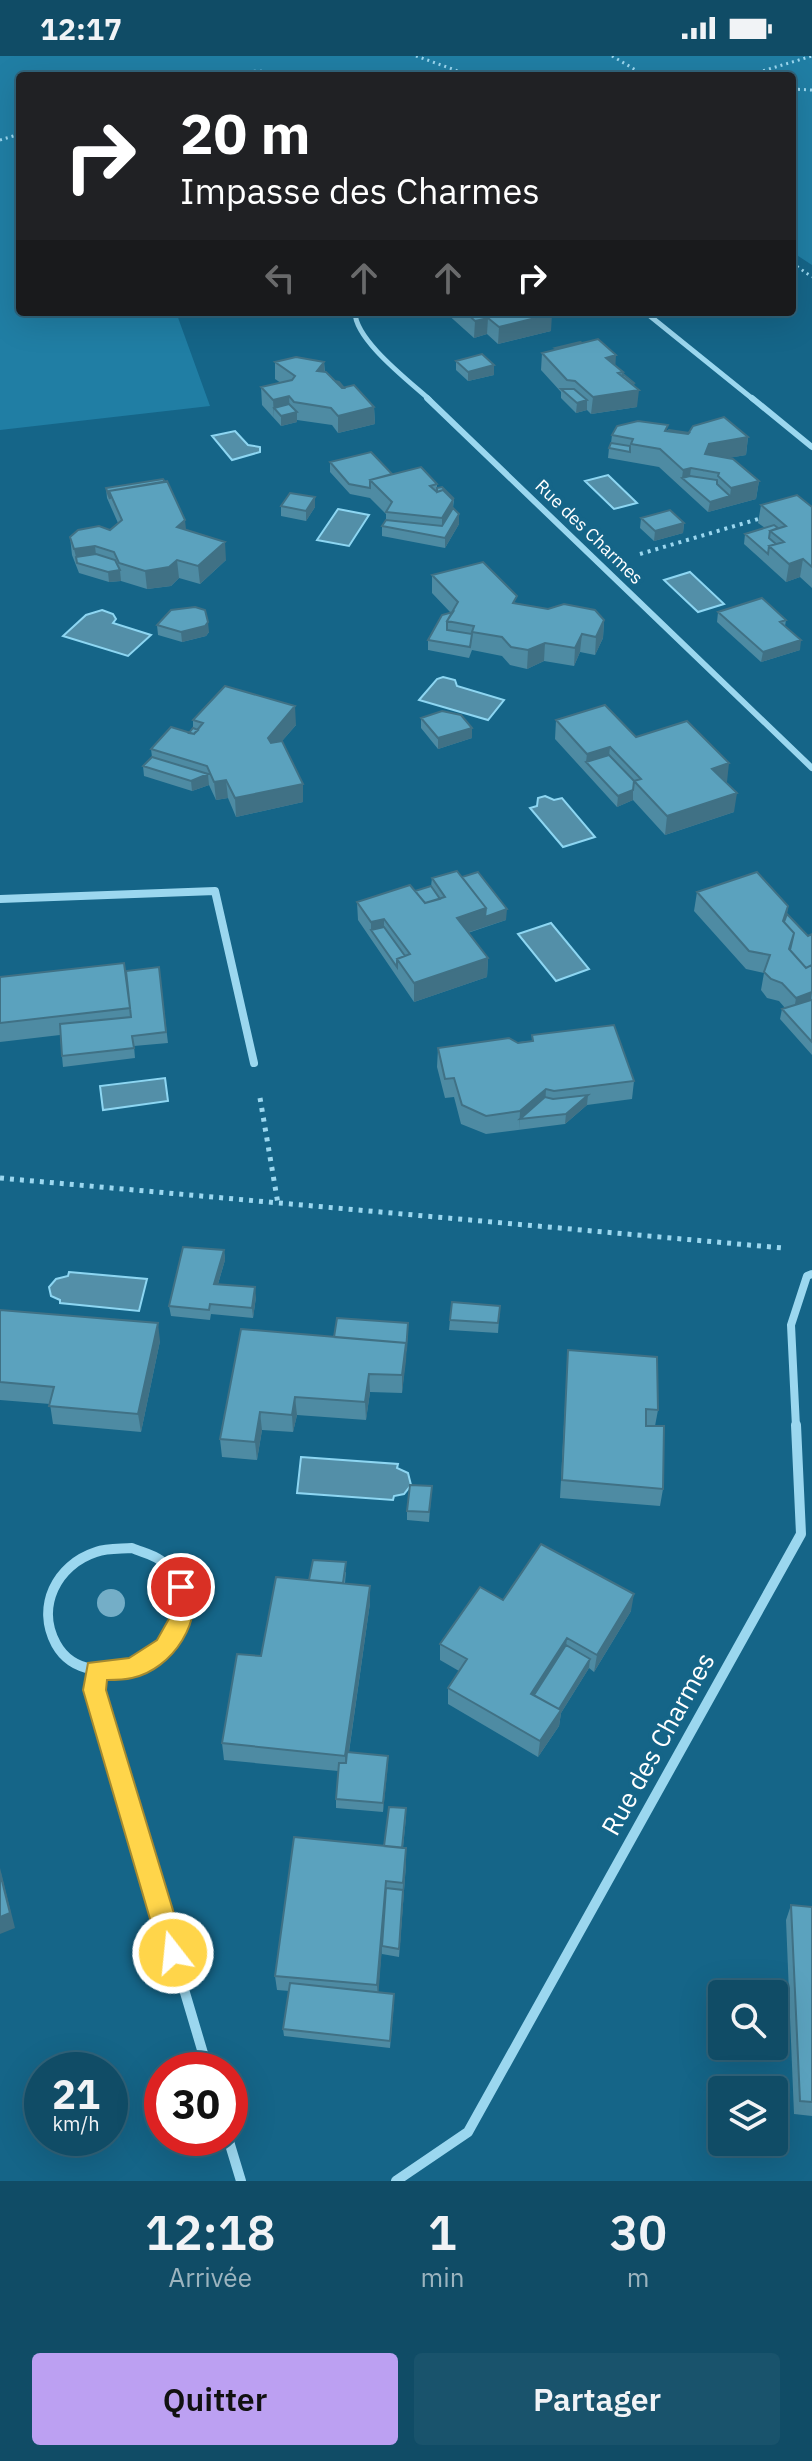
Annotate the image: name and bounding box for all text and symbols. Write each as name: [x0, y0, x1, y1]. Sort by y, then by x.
text: 12:17: [40, 9, 122, 48]
text: 20 m: [180, 97, 310, 169]
icon: right: [48, 104, 152, 208]
text: Impasse des Charmes: [180, 167, 540, 214]
icon: left: [258, 256, 302, 300]
icon: ahead: [342, 256, 386, 300]
icon: ahead: [426, 256, 470, 300]
icon: right: [510, 256, 554, 300]
street label: Rue des Charmes: [531, 474, 648, 589]
pin: [147, 1553, 215, 1621]
icon: arrive: [159, 1565, 203, 1609]
street label: Rue des Charmes: [593, 1646, 721, 1841]
position arrow: [131, 1911, 215, 1995]
map controls: [708, 1980, 788, 2156]
button: search: [708, 1980, 788, 2060]
speed limit sign: 30: [144, 2052, 248, 2156]
text: 21: [52, 2068, 100, 2120]
button: layers: [708, 2076, 788, 2156]
text: km/h: [52, 2110, 100, 2137]
text: 12:18: [145, 2201, 275, 2263]
text: 1: [428, 2201, 457, 2263]
text: 30: [609, 2201, 667, 2263]
text: Arrivée: [169, 2260, 252, 2294]
text: min: [420, 2260, 464, 2294]
text: m: [627, 2260, 650, 2294]
button: Quitter: [32, 2353, 398, 2445]
button: Partager: [414, 2353, 780, 2445]

